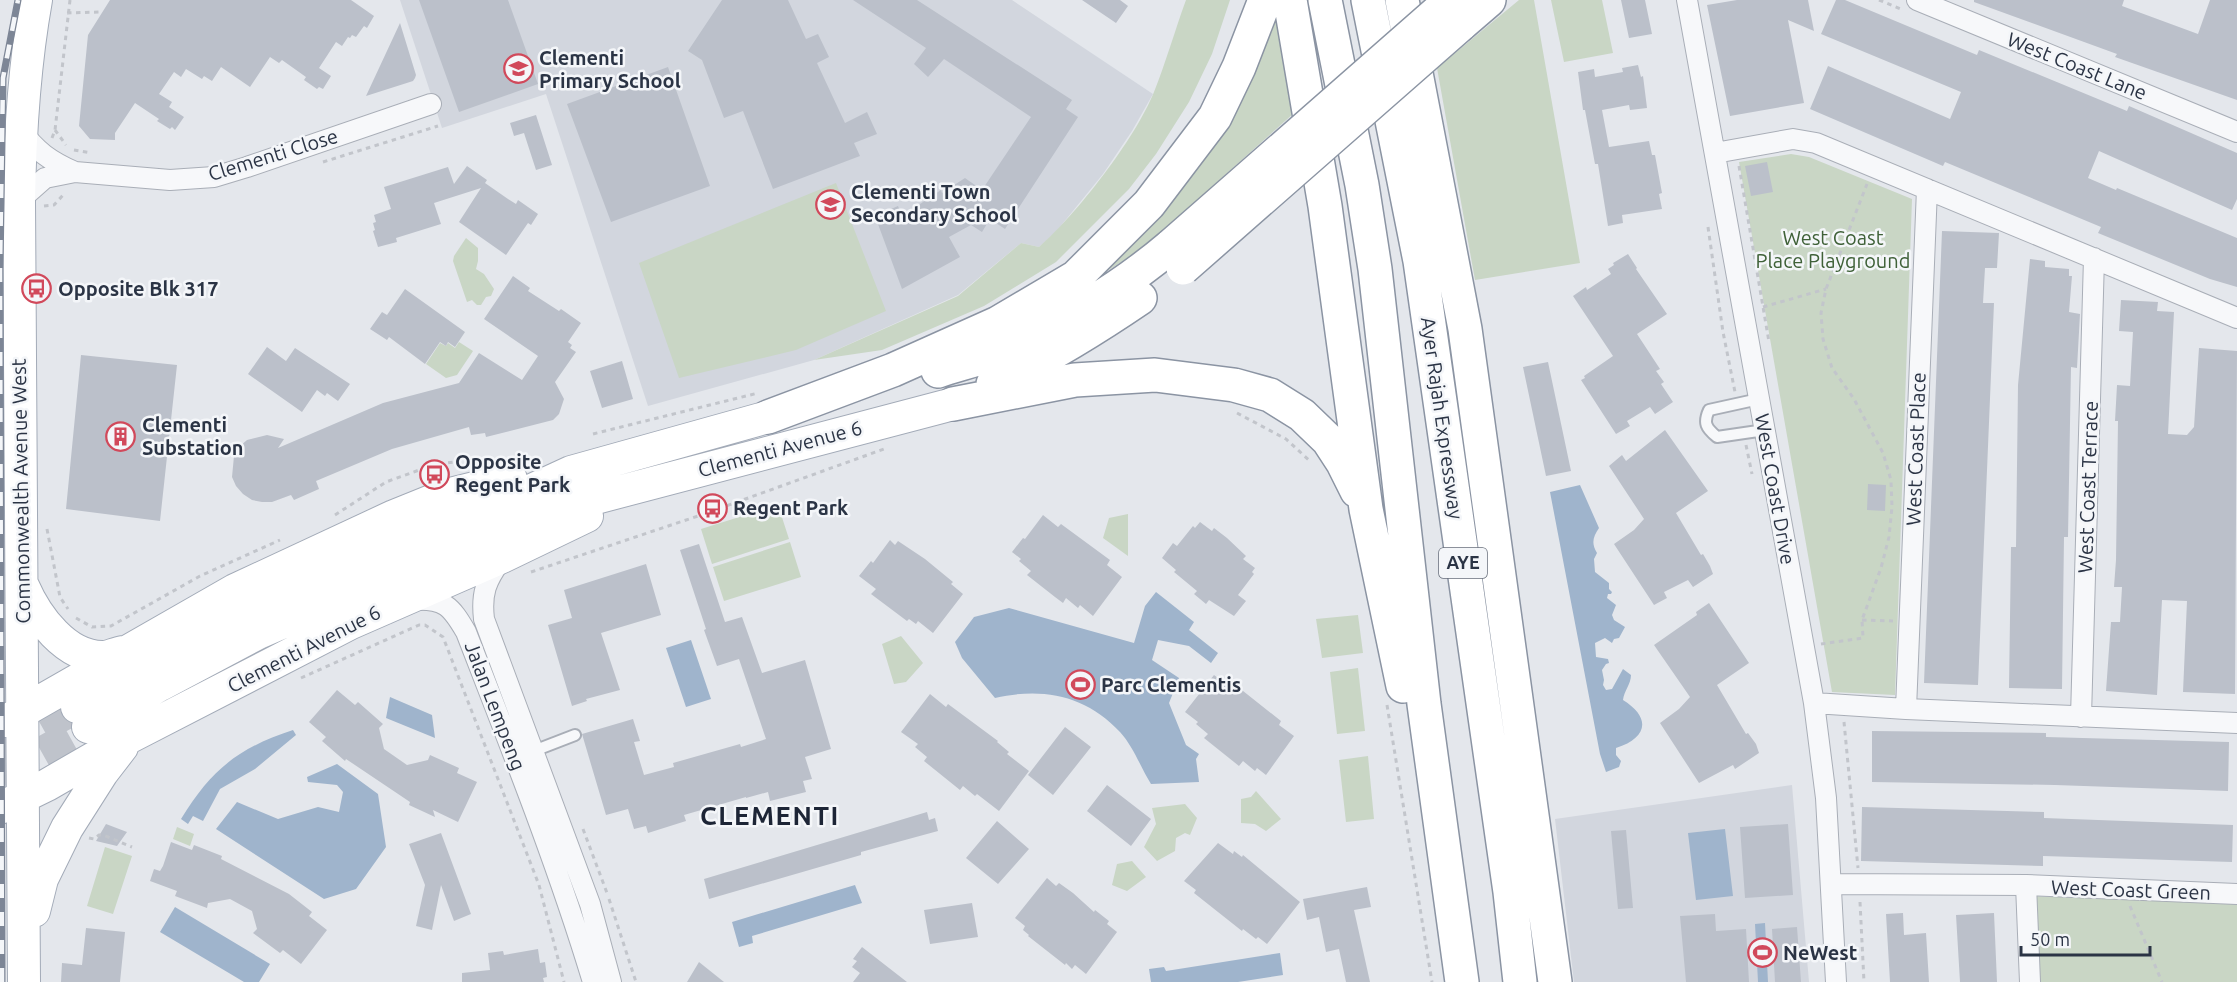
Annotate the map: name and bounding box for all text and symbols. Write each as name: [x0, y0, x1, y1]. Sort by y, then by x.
street label: West Coast Lane: [2004, 27, 2150, 104]
place label: Clementi Primary School: [539, 46, 681, 92]
school or university icon: Clementi Primary School: [502, 53, 534, 85]
street label: Clementi Close: [205, 124, 341, 185]
place label: Clementi Town Secondary School: [851, 180, 1017, 226]
school or university icon: Clementi Town Secondary School: [814, 188, 846, 220]
park label: West Coast Place Playground: [1756, 226, 1910, 272]
bus stop icon: Opposite Blk 317: [21, 273, 53, 305]
place label: Opposite Blk 317: [58, 277, 218, 300]
street label: Ayer Rajah Expressway: [1417, 315, 1468, 521]
street label: Commonwealth Avenue West: [7, 358, 34, 624]
street label: West Coast Place: [1901, 372, 1930, 526]
street label: West Coast Terrace: [2073, 400, 2102, 574]
street label: West Coast Drive: [1751, 412, 1800, 566]
place label: Clementi Substation: [142, 413, 244, 459]
street label: Clementi Avenue 6: [695, 416, 864, 481]
building icon: Clementi Substation: [105, 421, 137, 453]
place label: Opposite Regent Park: [455, 450, 570, 496]
bus stop icon: Opposite Regent Park: [418, 458, 450, 490]
bus stop icon: Regent Park: [696, 492, 728, 524]
place label: Regent Park: [733, 496, 848, 519]
road number: AYE: [1439, 548, 1487, 578]
street label: Clementi Avenue 6: [223, 600, 384, 697]
street label: Jalan Lempeng: [460, 638, 531, 773]
sports icon: Parc Clementis: [1064, 669, 1096, 701]
place label: Parc Clementis: [1101, 673, 1241, 696]
district label: CLEMENTI: [700, 801, 840, 830]
street label: West Coast Green: [2051, 875, 2211, 904]
scale bar: [2021, 919, 2150, 957]
text: 50 m: [2030, 929, 2070, 949]
sports icon: NeWest: [1746, 937, 1778, 969]
place label: NeWest: [1783, 941, 1858, 964]

